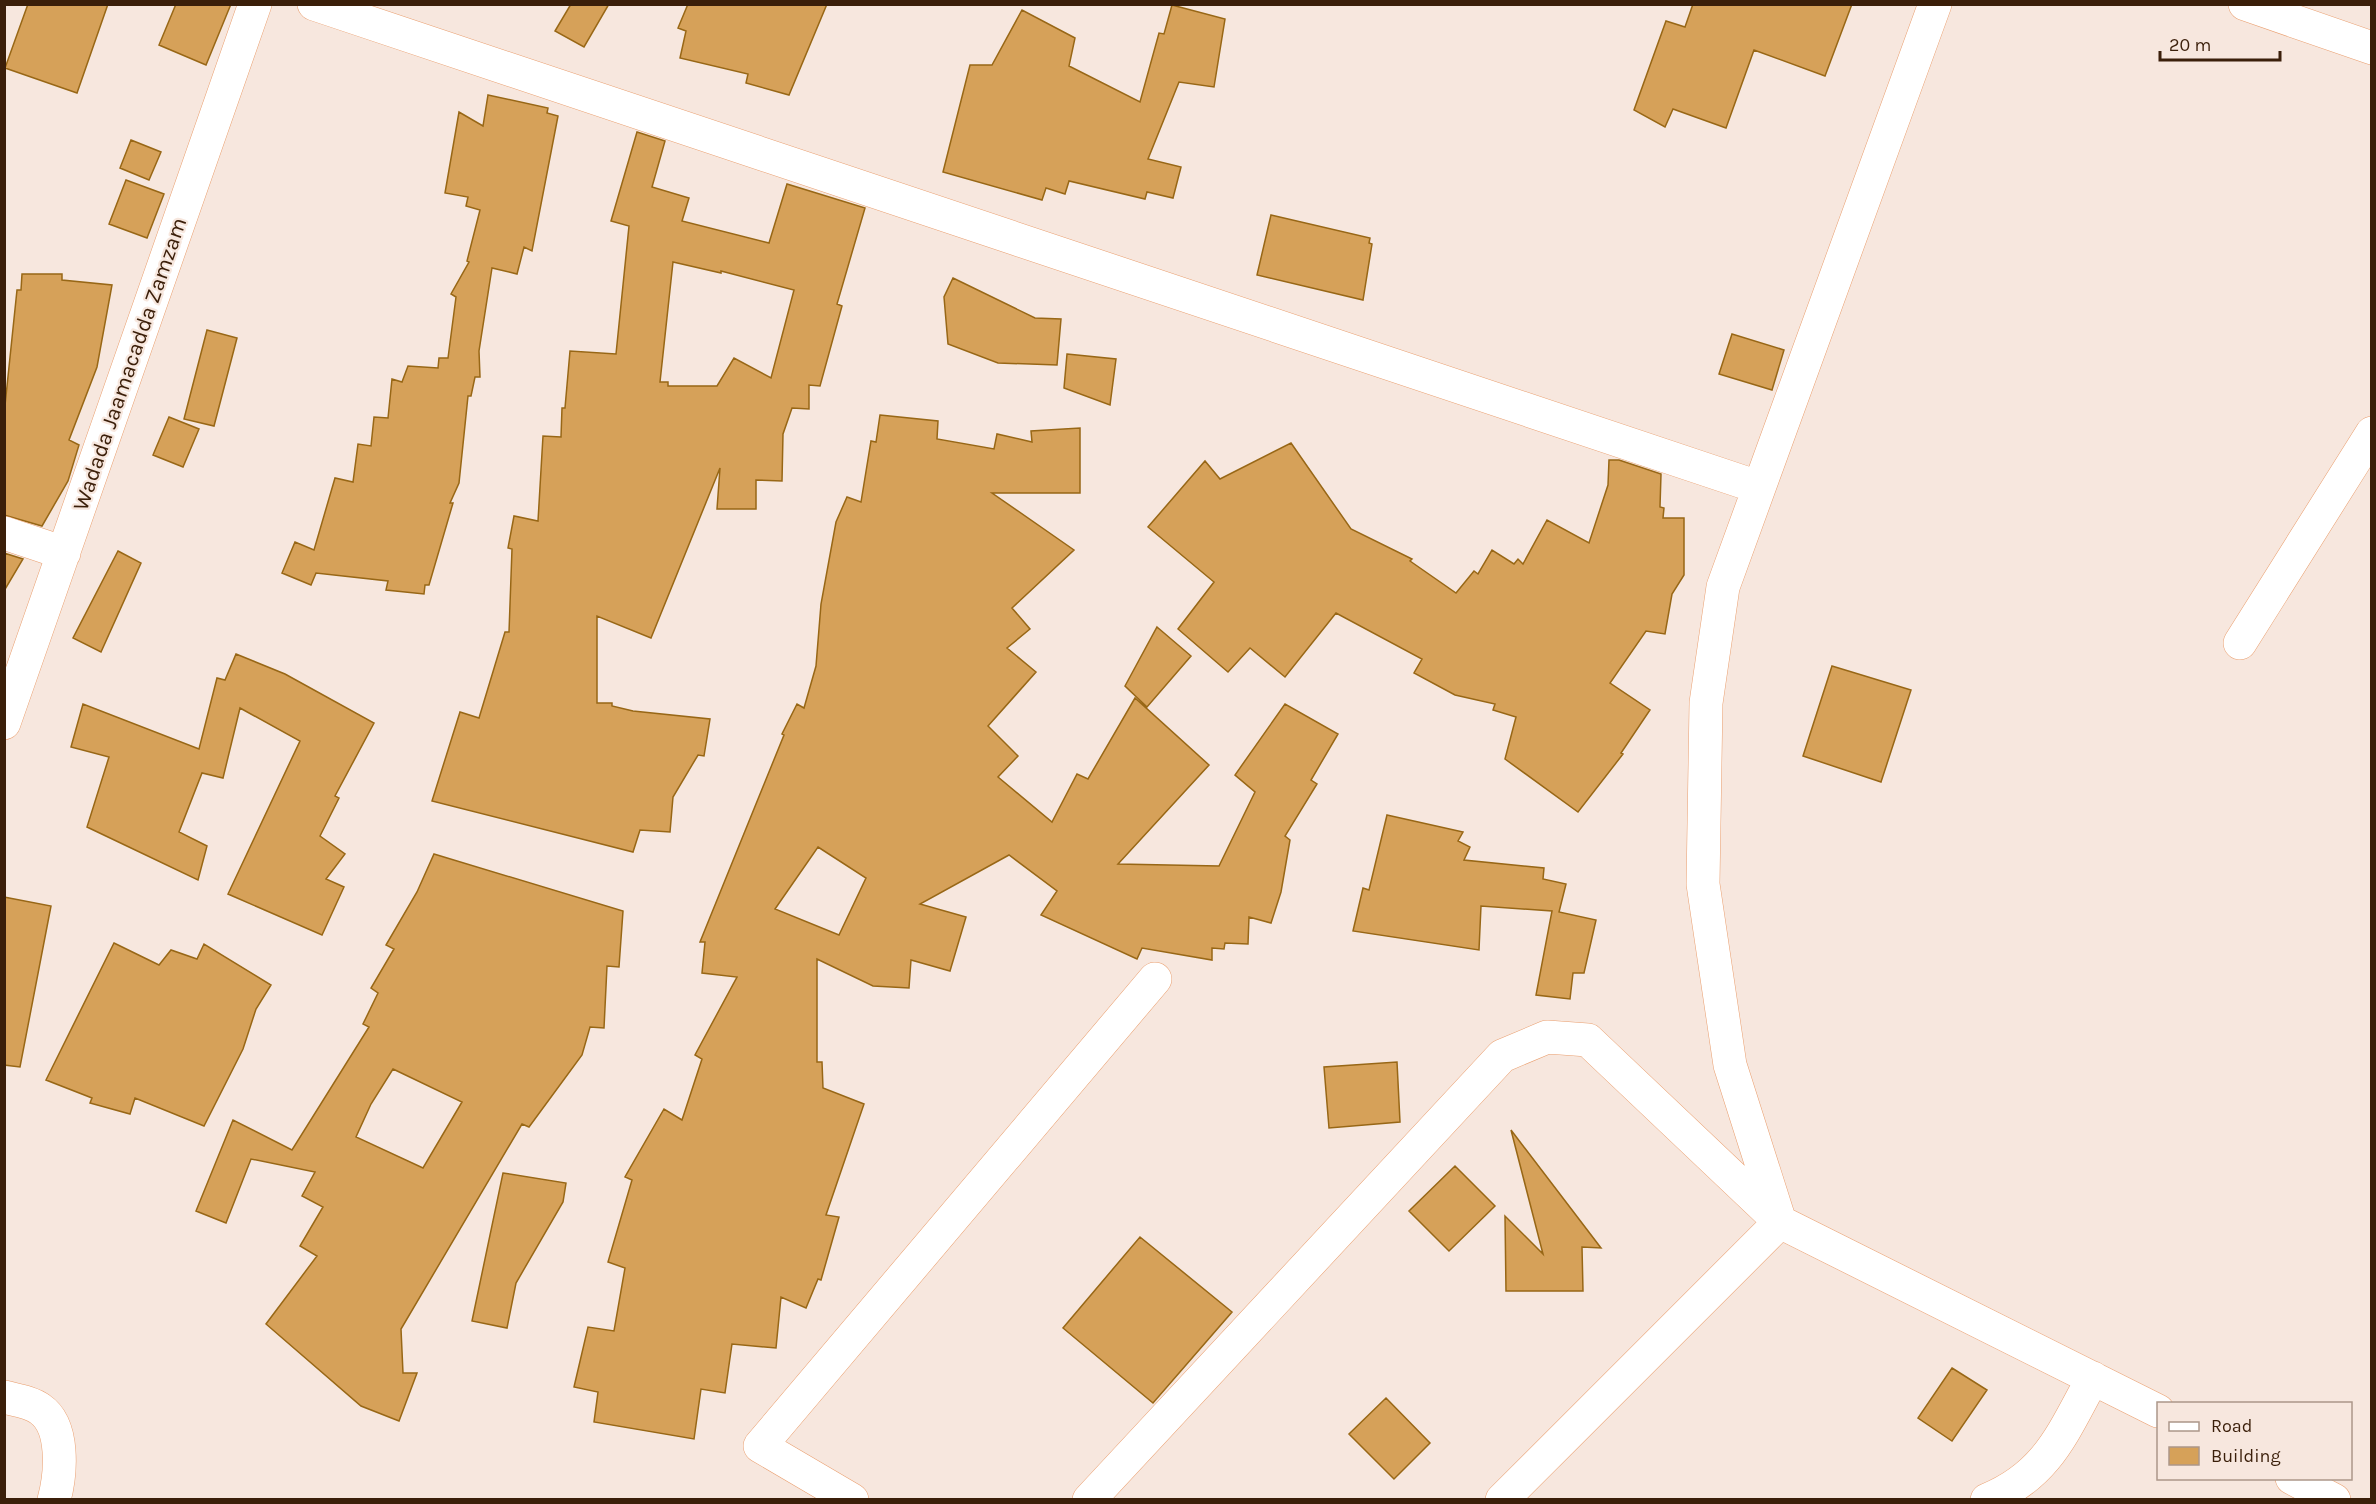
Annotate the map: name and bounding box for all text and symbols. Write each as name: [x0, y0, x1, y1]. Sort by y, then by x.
scale bar: [2160, 24, 2280, 62]
text: 20 m: [2169, 34, 2211, 56]
street label: Wadada Jaamacadda Zamzam: [68, 214, 192, 514]
legend: [2157, 1402, 2352, 1480]
text: Road: [2211, 1415, 2252, 1437]
text: Building: [2211, 1445, 2281, 1467]

